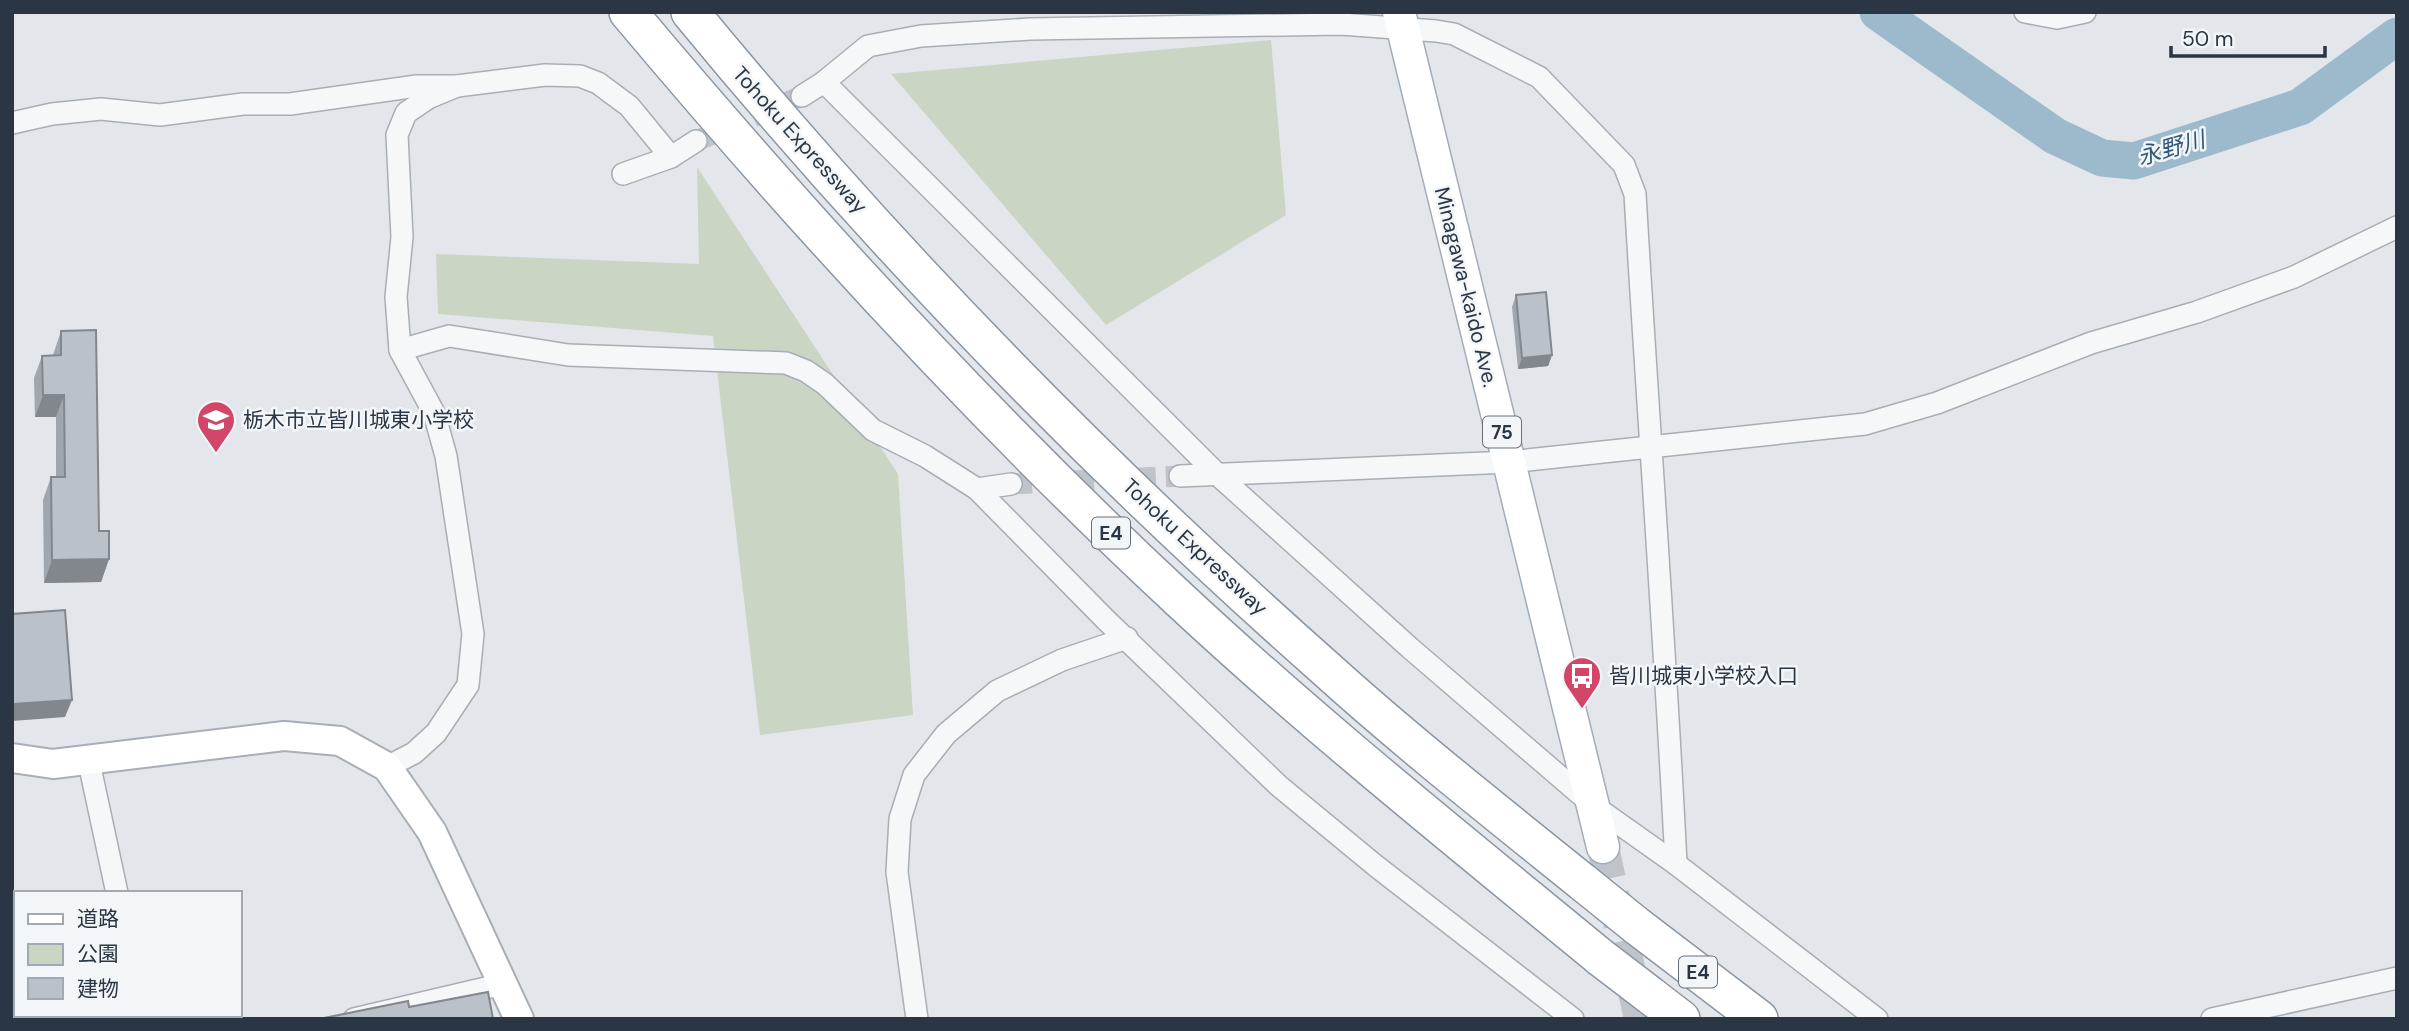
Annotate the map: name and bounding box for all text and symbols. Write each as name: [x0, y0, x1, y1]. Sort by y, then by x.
scale bar: [2171, 14, 2325, 58]
text: 50 m: [2182, 25, 2233, 53]
street label: Tohoku Expressway: [726, 60, 874, 220]
water label: 永野川: [2134, 123, 2211, 172]
street label: Minagawa-kaido Ave.: [1428, 184, 1504, 390]
school or university icon: 栃木市立皆川城東小学校: [195, 399, 237, 454]
place label: 栃木市立皆川城東小学校: [243, 406, 474, 434]
road number: 75: [1483, 416, 1521, 448]
street label: Tohoku Expressway: [1116, 472, 1274, 622]
road number: E4: [1092, 518, 1130, 548]
bus stop icon: 皆川城東小学校入口: [1561, 655, 1603, 710]
place label: 皆川城東小学校入口: [1609, 662, 1798, 690]
legend: [14, 891, 242, 1017]
text: 道路: [77, 905, 119, 933]
text: 公園: [77, 940, 119, 968]
road number: E4: [1679, 956, 1717, 988]
text: 建物: [77, 975, 119, 1003]

